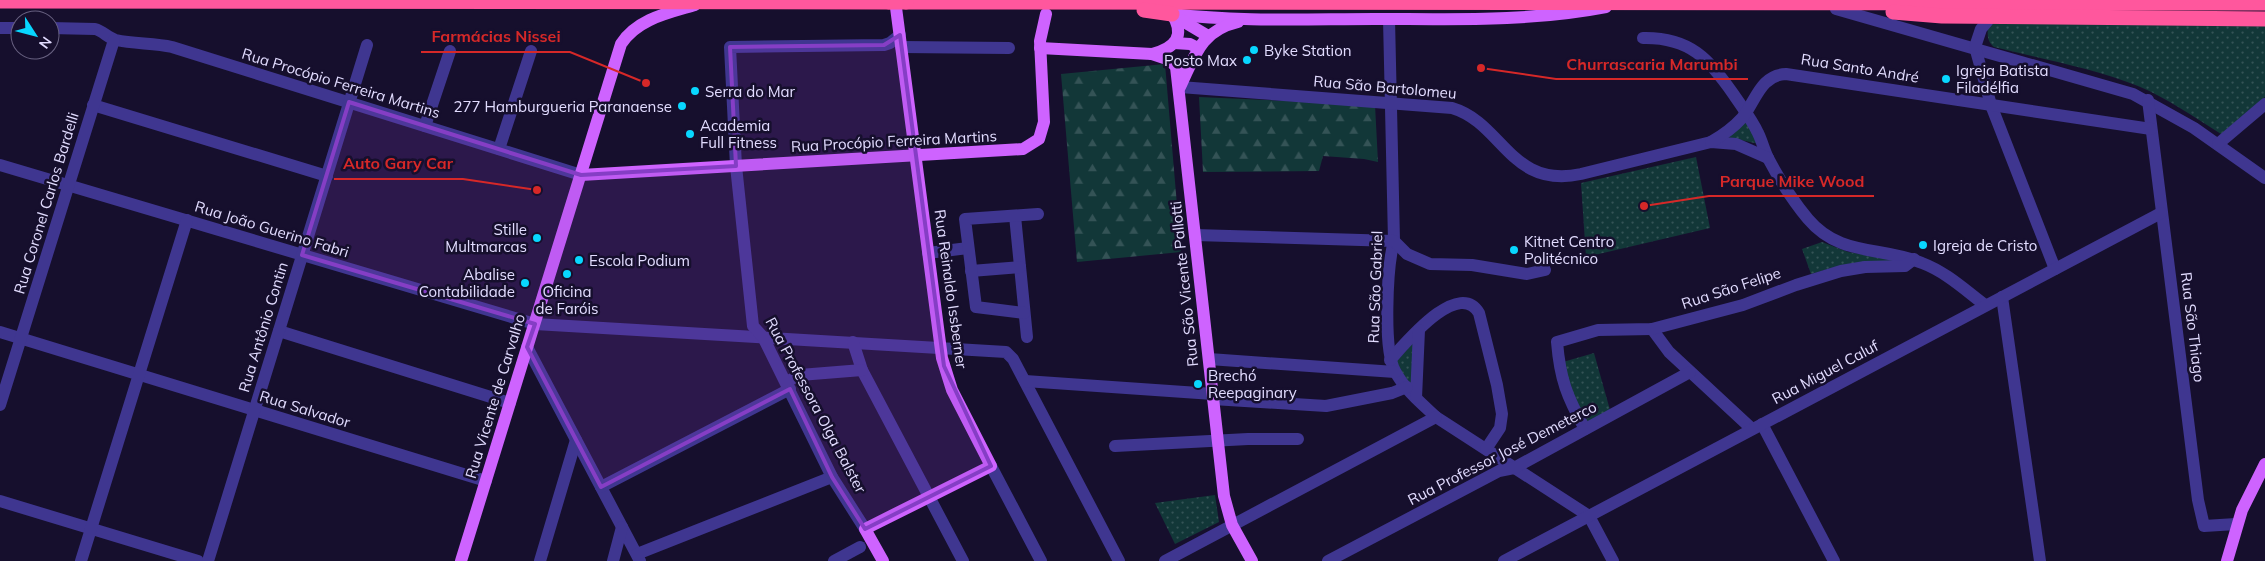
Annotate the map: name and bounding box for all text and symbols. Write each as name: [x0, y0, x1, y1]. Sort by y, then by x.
north arrow: [10, 10, 60, 60]
callout: Farmácias Nissei: [421, 21, 570, 52]
text: Farmácias Nissei: [431, 26, 561, 46]
text: N: [35, 33, 56, 52]
place label: Byke Station: [1264, 41, 1352, 60]
street label: Rua Procópio Ferreira Martins: [240, 44, 442, 122]
marker: Byke Station: [1248, 44, 1260, 56]
callout: Churrascaria Marumbi: [1556, 48, 1748, 79]
street label: Rua Santo André: [1800, 49, 1920, 87]
place label: Posto Max: [1164, 51, 1237, 70]
marker: Posto Max: [1241, 54, 1253, 66]
text: Churrascaria Marumbi: [1566, 54, 1738, 74]
place label: Igreja Batista Filadélfia: [1956, 61, 2049, 97]
street label: Rua São Bartolomeu: [1313, 71, 1457, 103]
marker: Igreja Batista Filadélfia: [1940, 73, 1952, 85]
place label: Serra do Mar: [705, 82, 796, 101]
marker: Serra do Mar: [689, 85, 701, 97]
place label: 277 Hamburgueria Paranaense: [454, 97, 672, 116]
marker: 277 Hamburgueria Paranaense: [676, 100, 688, 112]
street label: Rua Coronel Carlos Bardelli: [9, 110, 83, 296]
place label: Academia Full Fitness: [700, 116, 777, 152]
street label: Rua Procópio Ferreira Martins: [791, 126, 997, 156]
marker: Academia Full Fitness: [684, 128, 696, 140]
callout: Auto Gary Car: [334, 148, 463, 179]
text: Auto Gary Car: [343, 153, 454, 173]
callout: Parque Mike Wood: [1709, 165, 1874, 196]
text: Parque Mike Wood: [1720, 171, 1864, 191]
street label: Rua João Guerino Fabri: [193, 197, 351, 261]
street label: Rua São Vicente Pallotti: [1166, 200, 1202, 368]
street label: Rua Reinaldo Issberner: [930, 208, 972, 370]
place label: Stille Multmarcas: [445, 220, 527, 256]
street label: Rua São Gabriel: [1364, 230, 1386, 344]
marker: Stille Multmarcas: [531, 232, 543, 244]
place label: Kitnet Centro Politécnico: [1524, 232, 1614, 268]
place label: Igreja de Cristo: [1933, 236, 2037, 255]
marker: Igreja de Cristo: [1917, 239, 1929, 251]
marker: Kitnet Centro Politécnico: [1508, 244, 1520, 256]
place label: Escola Podium: [589, 251, 690, 270]
marker: Escola Podium: [573, 254, 585, 266]
street label: Rua Antônio Contin: [234, 260, 292, 394]
street label: Rua São Felipe: [1679, 263, 1783, 313]
place label: Abalise Contabilidade: [419, 265, 515, 301]
marker: Oficina de Faróis: [561, 268, 573, 280]
street label: Rua São Thiago: [2177, 271, 2209, 383]
marker: Abalise Contabilidade: [519, 277, 531, 289]
place label: Oficina de Faróis: [535, 282, 599, 318]
street label: Rua Vicente de Carvalho: [461, 311, 529, 481]
street label: Rua Professora Olga Balster: [762, 314, 871, 497]
street label: Rua Miguel Caluf: [1768, 335, 1882, 408]
place label: Brechó Reepaginary: [1208, 366, 1297, 402]
marker: Brechó Reepaginary: [1192, 378, 1204, 390]
street label: Rua Salvador: [257, 386, 353, 432]
street label: Rua Professor José Demeterco: [1404, 397, 1600, 509]

